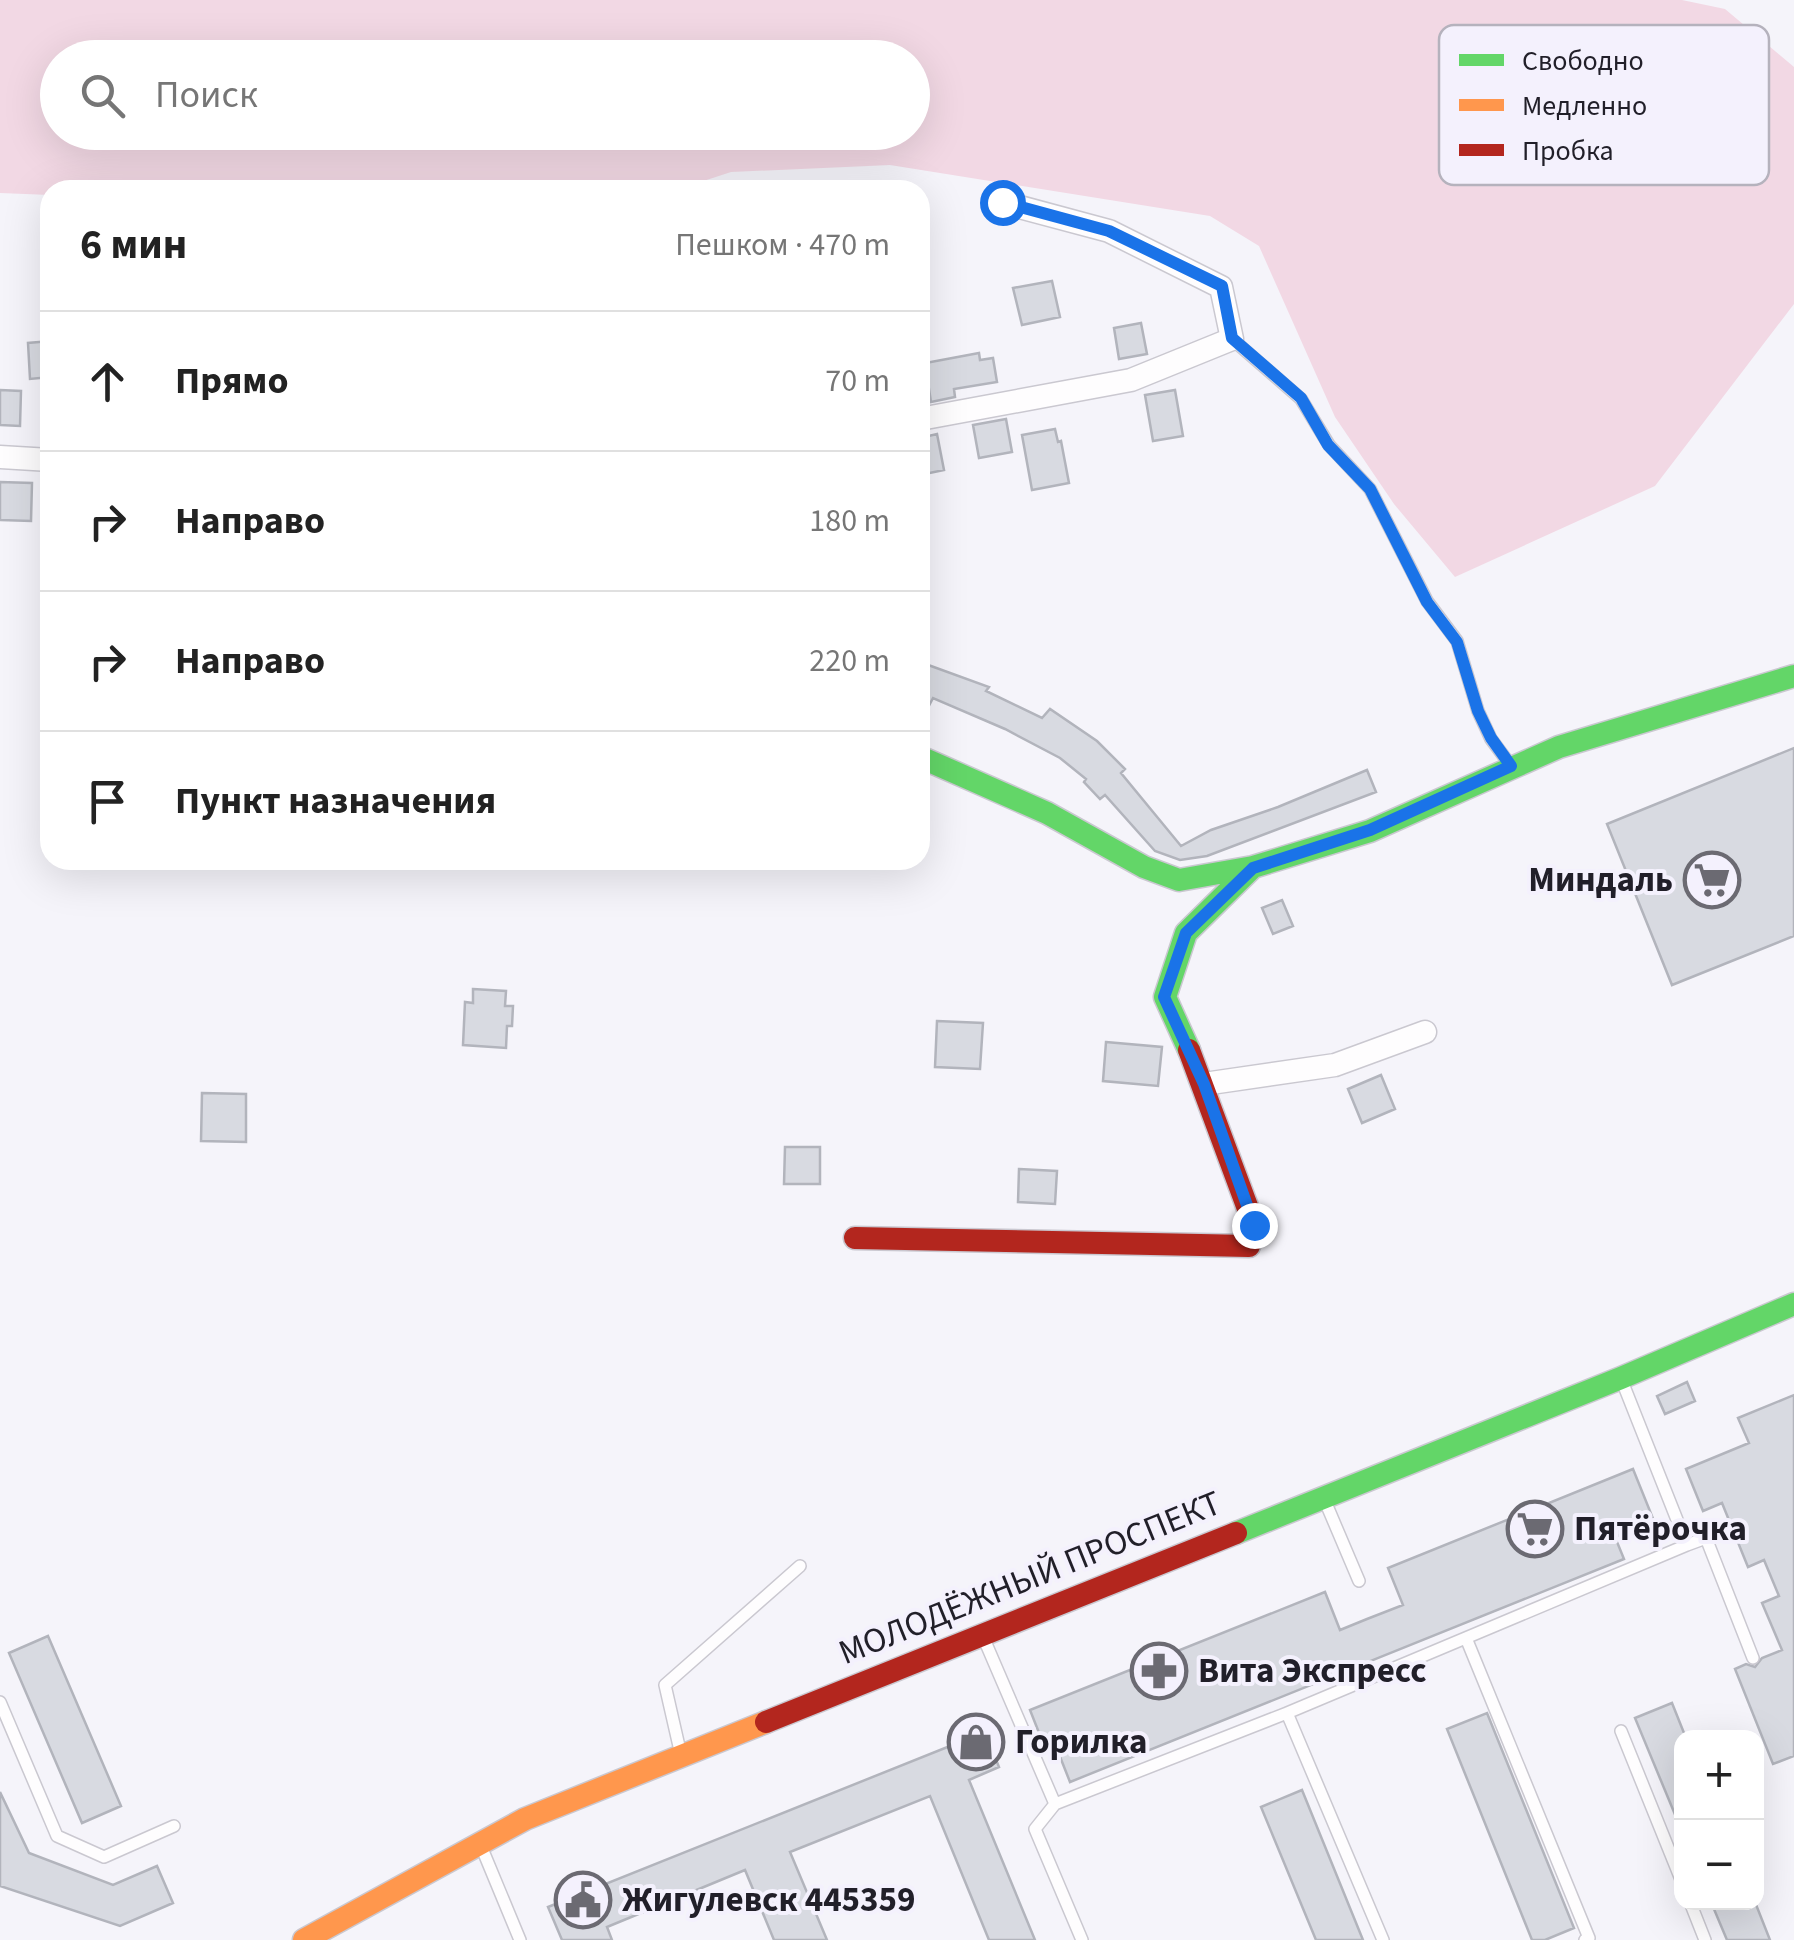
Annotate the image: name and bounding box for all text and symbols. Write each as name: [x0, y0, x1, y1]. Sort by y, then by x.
legend: [1439, 25, 1769, 185]
search box: [40, 40, 930, 150]
text: Свободно: [1522, 41, 1644, 81]
icon: search: [75, 68, 130, 123]
text: Поиск: [155, 68, 258, 122]
text: Медленно: [1522, 86, 1647, 126]
text: Пробка: [1522, 131, 1614, 171]
route start: [980, 180, 1026, 226]
text: 6 мин: [80, 215, 187, 275]
text: Пешком · 470 m: [675, 222, 890, 268]
icon: ahead: [80, 354, 135, 409]
text: Прямо: [175, 354, 289, 408]
text: 70 m: [825, 358, 890, 404]
icon: right: [80, 494, 135, 549]
text: Направо: [175, 494, 325, 548]
text: 180 m: [809, 498, 890, 544]
icon: right: [80, 634, 135, 689]
text: Направо: [175, 634, 325, 688]
text: 220 m: [809, 638, 890, 684]
icon: arrive: [80, 774, 135, 829]
text: Пункт назначения: [175, 774, 496, 828]
supermarket icon: Миндаль: [1682, 850, 1742, 910]
place label: Миндаль: [1528, 855, 1673, 905]
route end: [1232, 1203, 1278, 1249]
street label: МОЛОДЁЖНЫЙ ПРОСПЕКТ: [831, 1478, 1229, 1678]
supermarket icon: Пятёрочка: [1505, 1499, 1565, 1559]
place label: Пятёрочка: [1574, 1504, 1747, 1554]
pharmacy icon: Вита Экспресс: [1129, 1641, 1189, 1701]
place label: Вита Экспресс: [1198, 1646, 1427, 1696]
shop icon: Горилка: [946, 1712, 1006, 1772]
place label: Горилка: [1015, 1717, 1147, 1767]
map controls: [1674, 1730, 1764, 1910]
button: +: [1674, 1730, 1764, 1820]
button: −: [1674, 1820, 1764, 1910]
public building icon: Жигулевск 445359: [553, 1870, 613, 1930]
place label: Жигулевск 445359: [622, 1875, 916, 1925]

